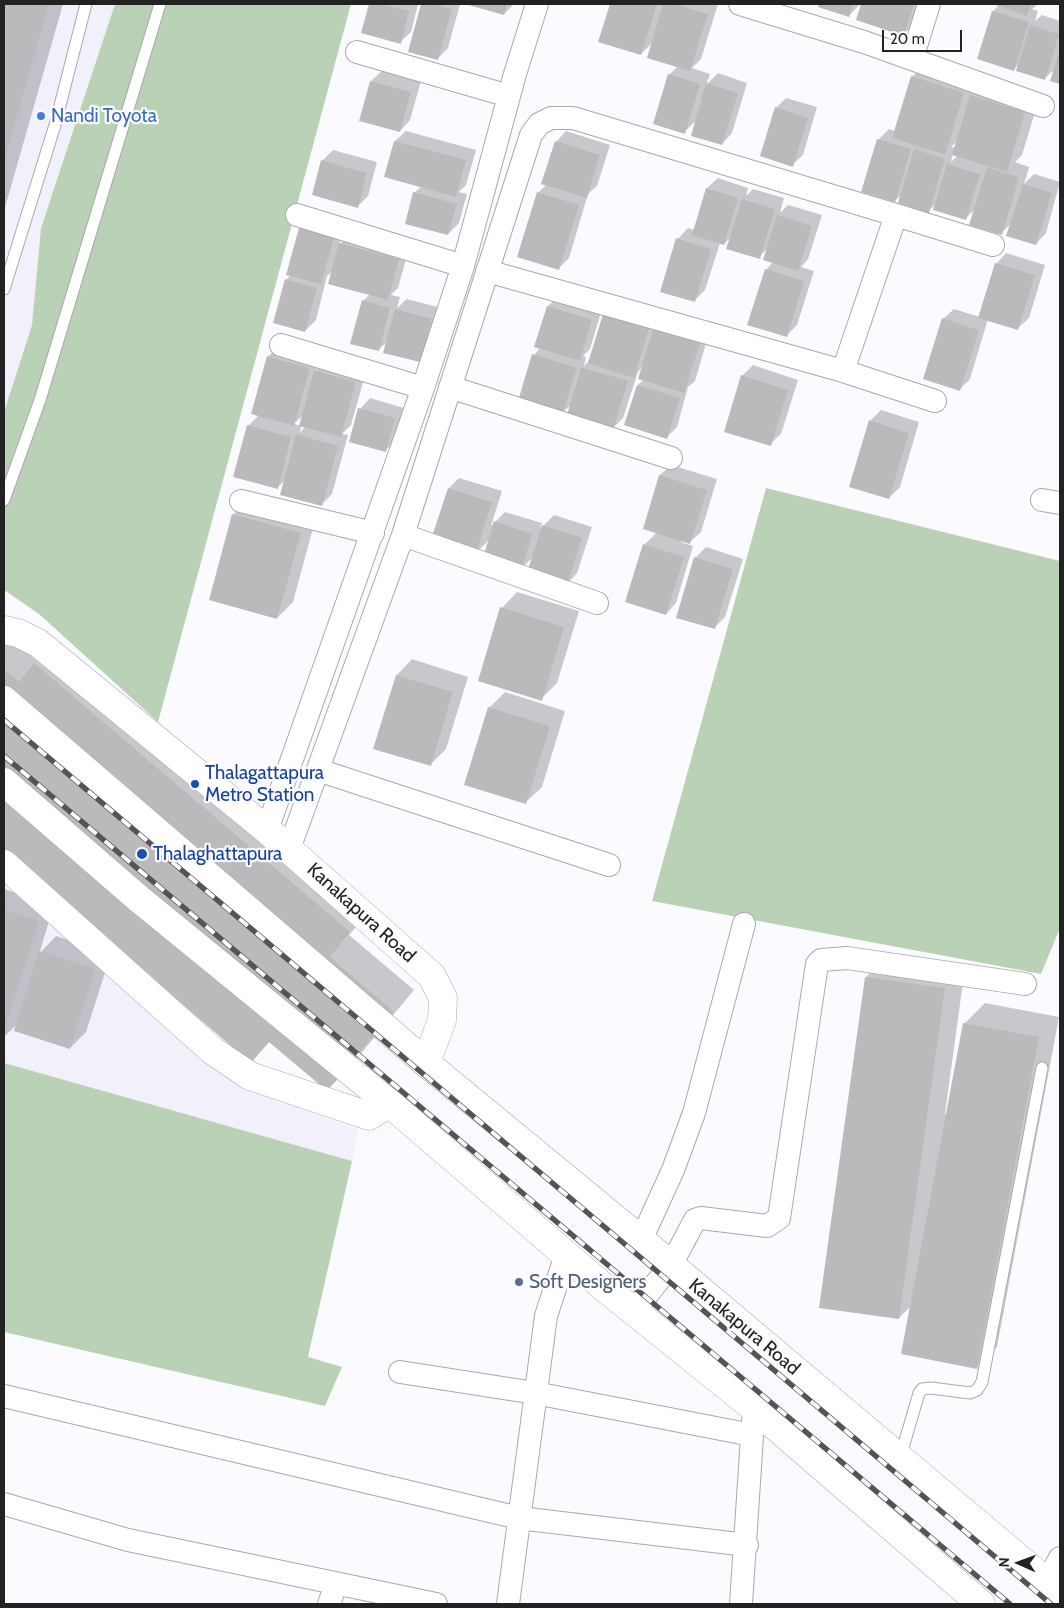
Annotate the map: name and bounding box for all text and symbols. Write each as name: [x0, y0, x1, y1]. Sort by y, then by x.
scale bar: [884, 20, 964, 52]
text: 20 m: [890, 30, 925, 48]
place label: Nandi Toyota: [51, 105, 157, 127]
marker: Nandi Toyota: [35, 110, 47, 122]
place label: Thalagattapura Metro Station: [205, 762, 324, 806]
marker: Thalagattapura Metro Station: [189, 778, 201, 790]
place label: Thalaghattapura: [153, 843, 282, 865]
marker: Thalaghattapura: [135, 847, 149, 861]
street label: Kanakapura Road: [302, 858, 420, 968]
place label: Soft Designers: [529, 1271, 646, 1293]
street label: Kanakapura Road: [684, 1274, 804, 1380]
marker: Soft Designers: [513, 1276, 525, 1288]
north arrow: [994, 1538, 1044, 1588]
text: N: [995, 1557, 1013, 1568]

